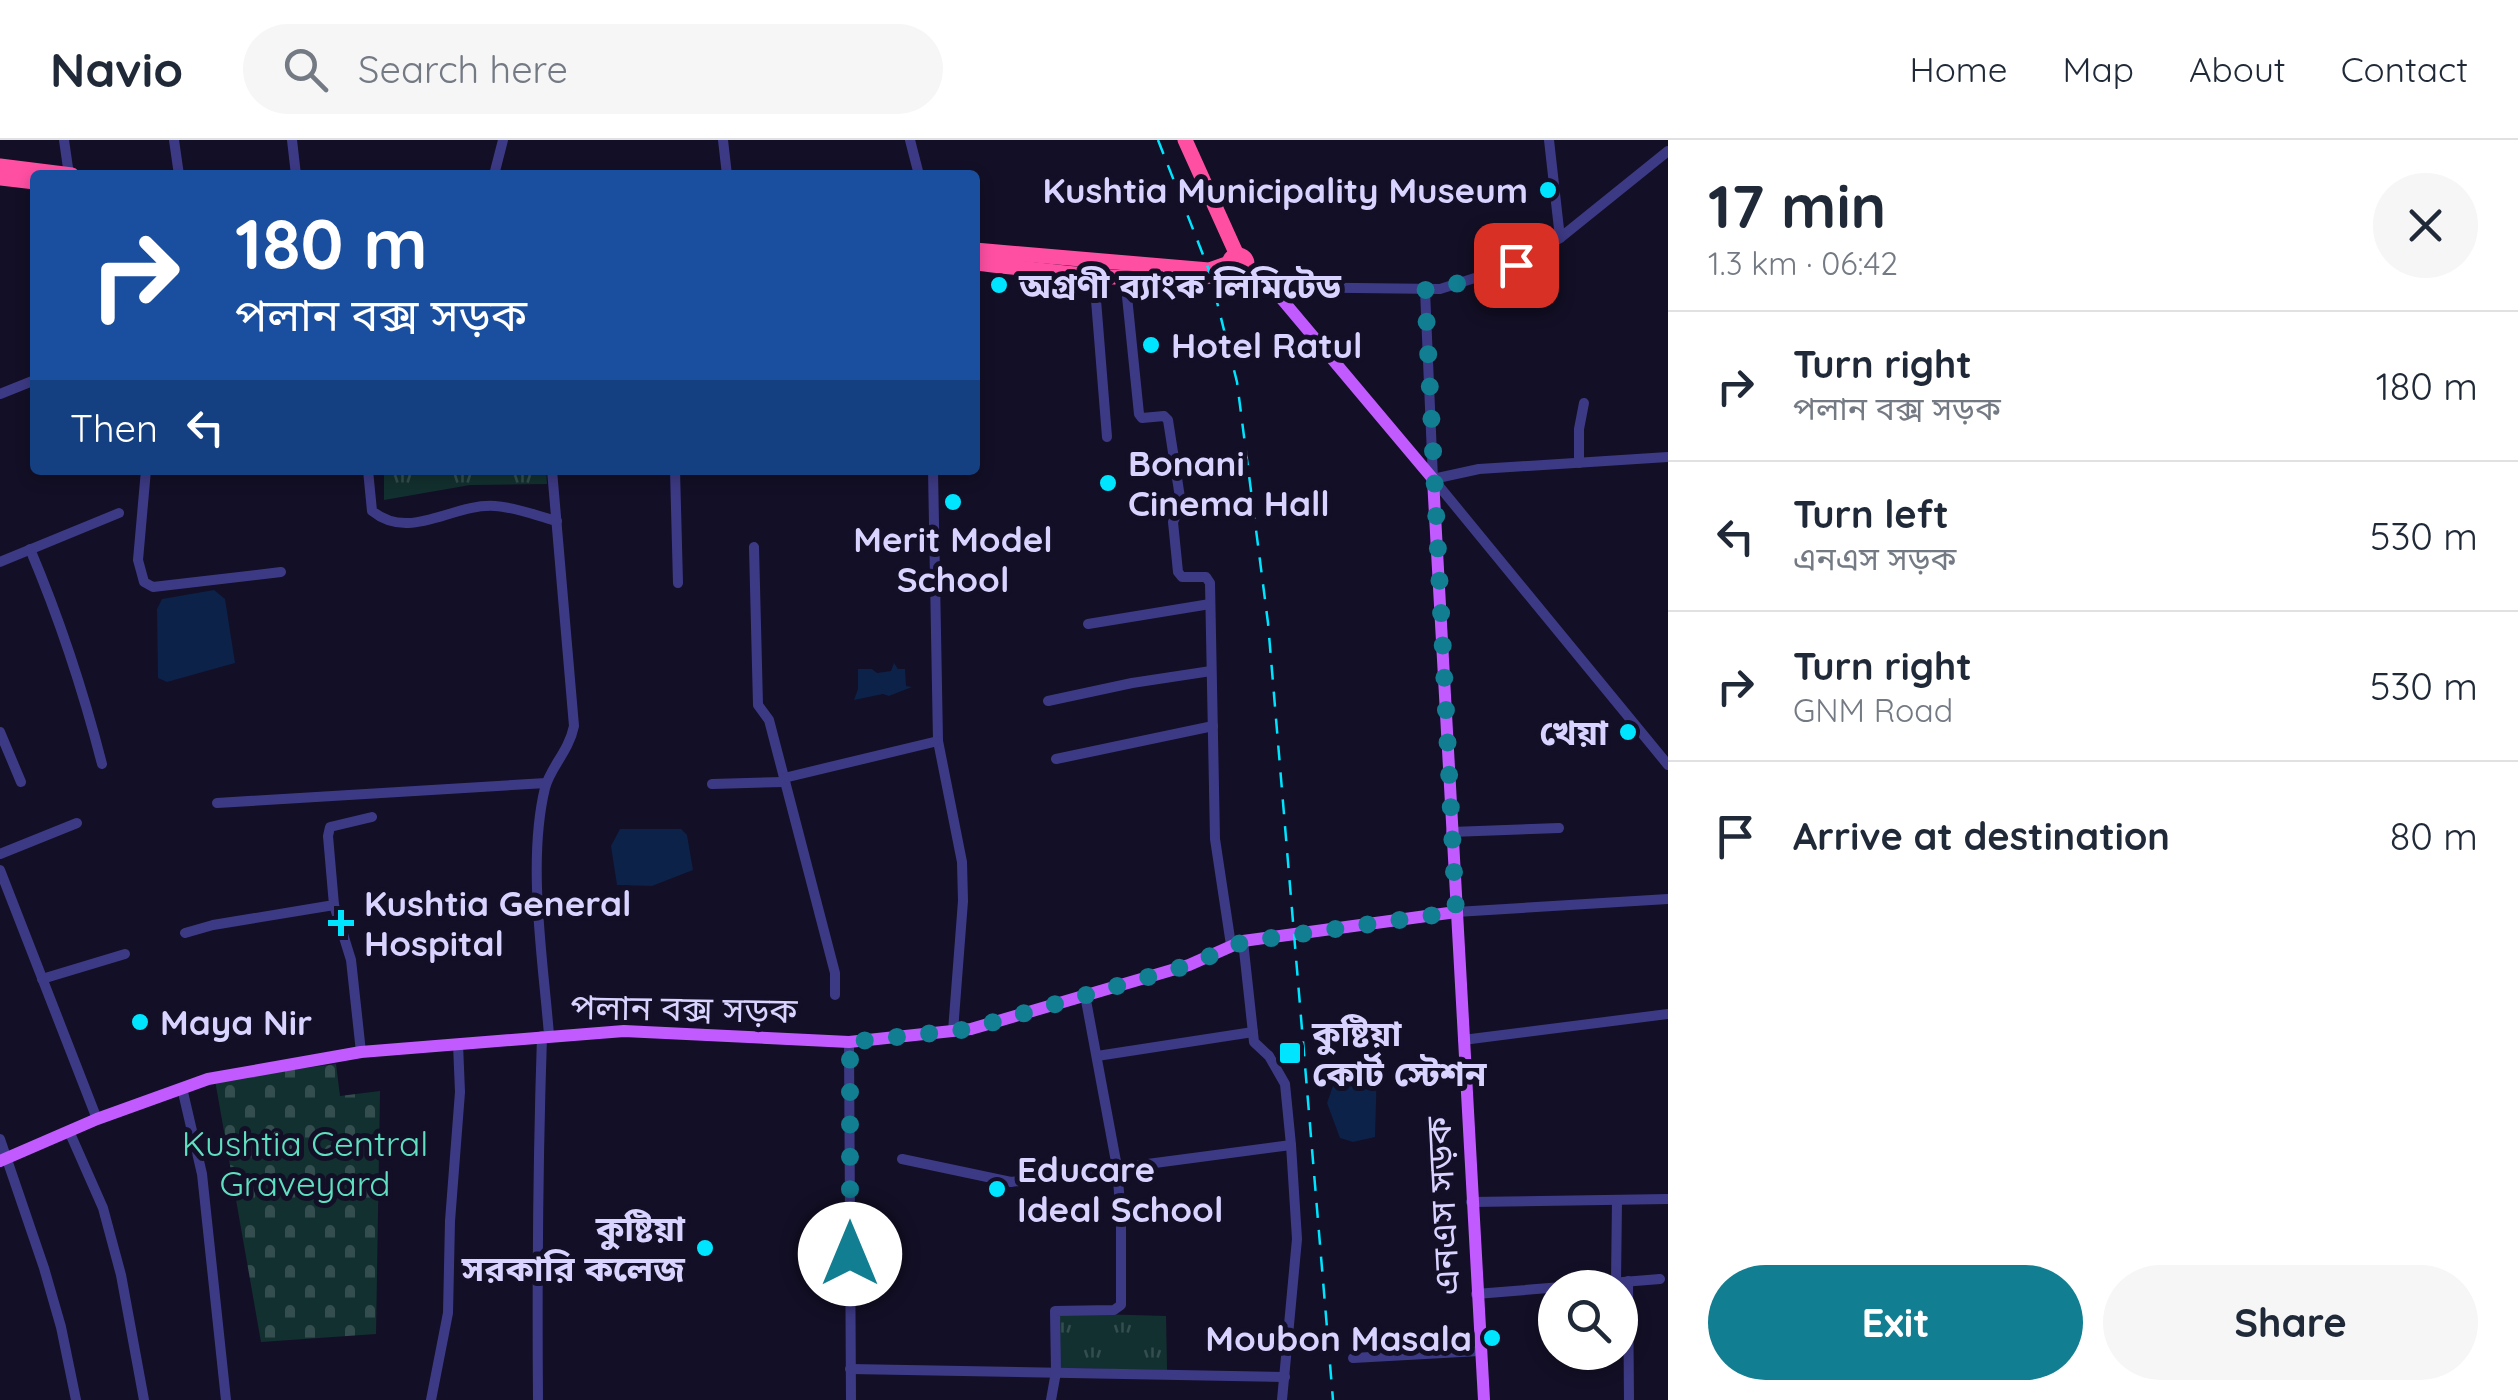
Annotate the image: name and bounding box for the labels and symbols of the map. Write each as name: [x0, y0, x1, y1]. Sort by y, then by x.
place label: Kushtia Municipality Museum: [1043, 168, 1528, 212]
marker: Kushtia Municipality Museum: [1537, 179, 1559, 201]
pin: [1474, 223, 1559, 308]
place label: অগ্রণী ব্যাংক লিমিটেড: [1018, 263, 1342, 307]
marker: অগ্রণী ব্যাংক লিমিটেড: [988, 274, 1010, 296]
place label: Hotel Ratul: [1171, 323, 1363, 367]
marker: Hotel Ratul: [1140, 334, 1162, 356]
place label: Bonani Cinema Hall: [1128, 441, 1330, 525]
marker: Bonani Cinema Hall: [1097, 472, 1119, 494]
marker: Merit Model School: [942, 491, 964, 513]
place label: Merit Model School: [853, 517, 1053, 601]
place label: খেয়া: [1539, 710, 1609, 754]
marker: খেয়া: [1617, 721, 1639, 743]
place label: Kushtia General Hospital: [364, 881, 632, 965]
marker: Kushtia General Hospital: [328, 910, 354, 936]
street label: পলান বক্স সড়ক: [570, 984, 799, 1032]
place label: Maya Nir: [160, 1000, 312, 1044]
marker: Maya Nir: [129, 1011, 151, 1033]
place label: কুষ্টিয়া কোর্ট স্টেশন: [1311, 1011, 1488, 1095]
marker: কুষ্টিয়া কোর্ট স্টেশন: [1277, 1040, 1303, 1066]
street label: এনএস সড়ক: [1415, 1115, 1469, 1296]
park label: Kushtia Central Graveyard: [182, 1121, 428, 1205]
place label: Educare Ideal School: [1017, 1147, 1223, 1231]
marker: Educare Ideal School: [986, 1178, 1008, 1200]
position arrow: [798, 1202, 902, 1306]
place label: কুষ্টিয়া সরকারি কলেজ: [461, 1206, 686, 1290]
marker: কুষ্টিয়া সরকারি কলেজ: [694, 1237, 716, 1259]
place label: Moubon Masala: [1205, 1316, 1472, 1360]
marker: Moubon Masala: [1481, 1327, 1503, 1349]

